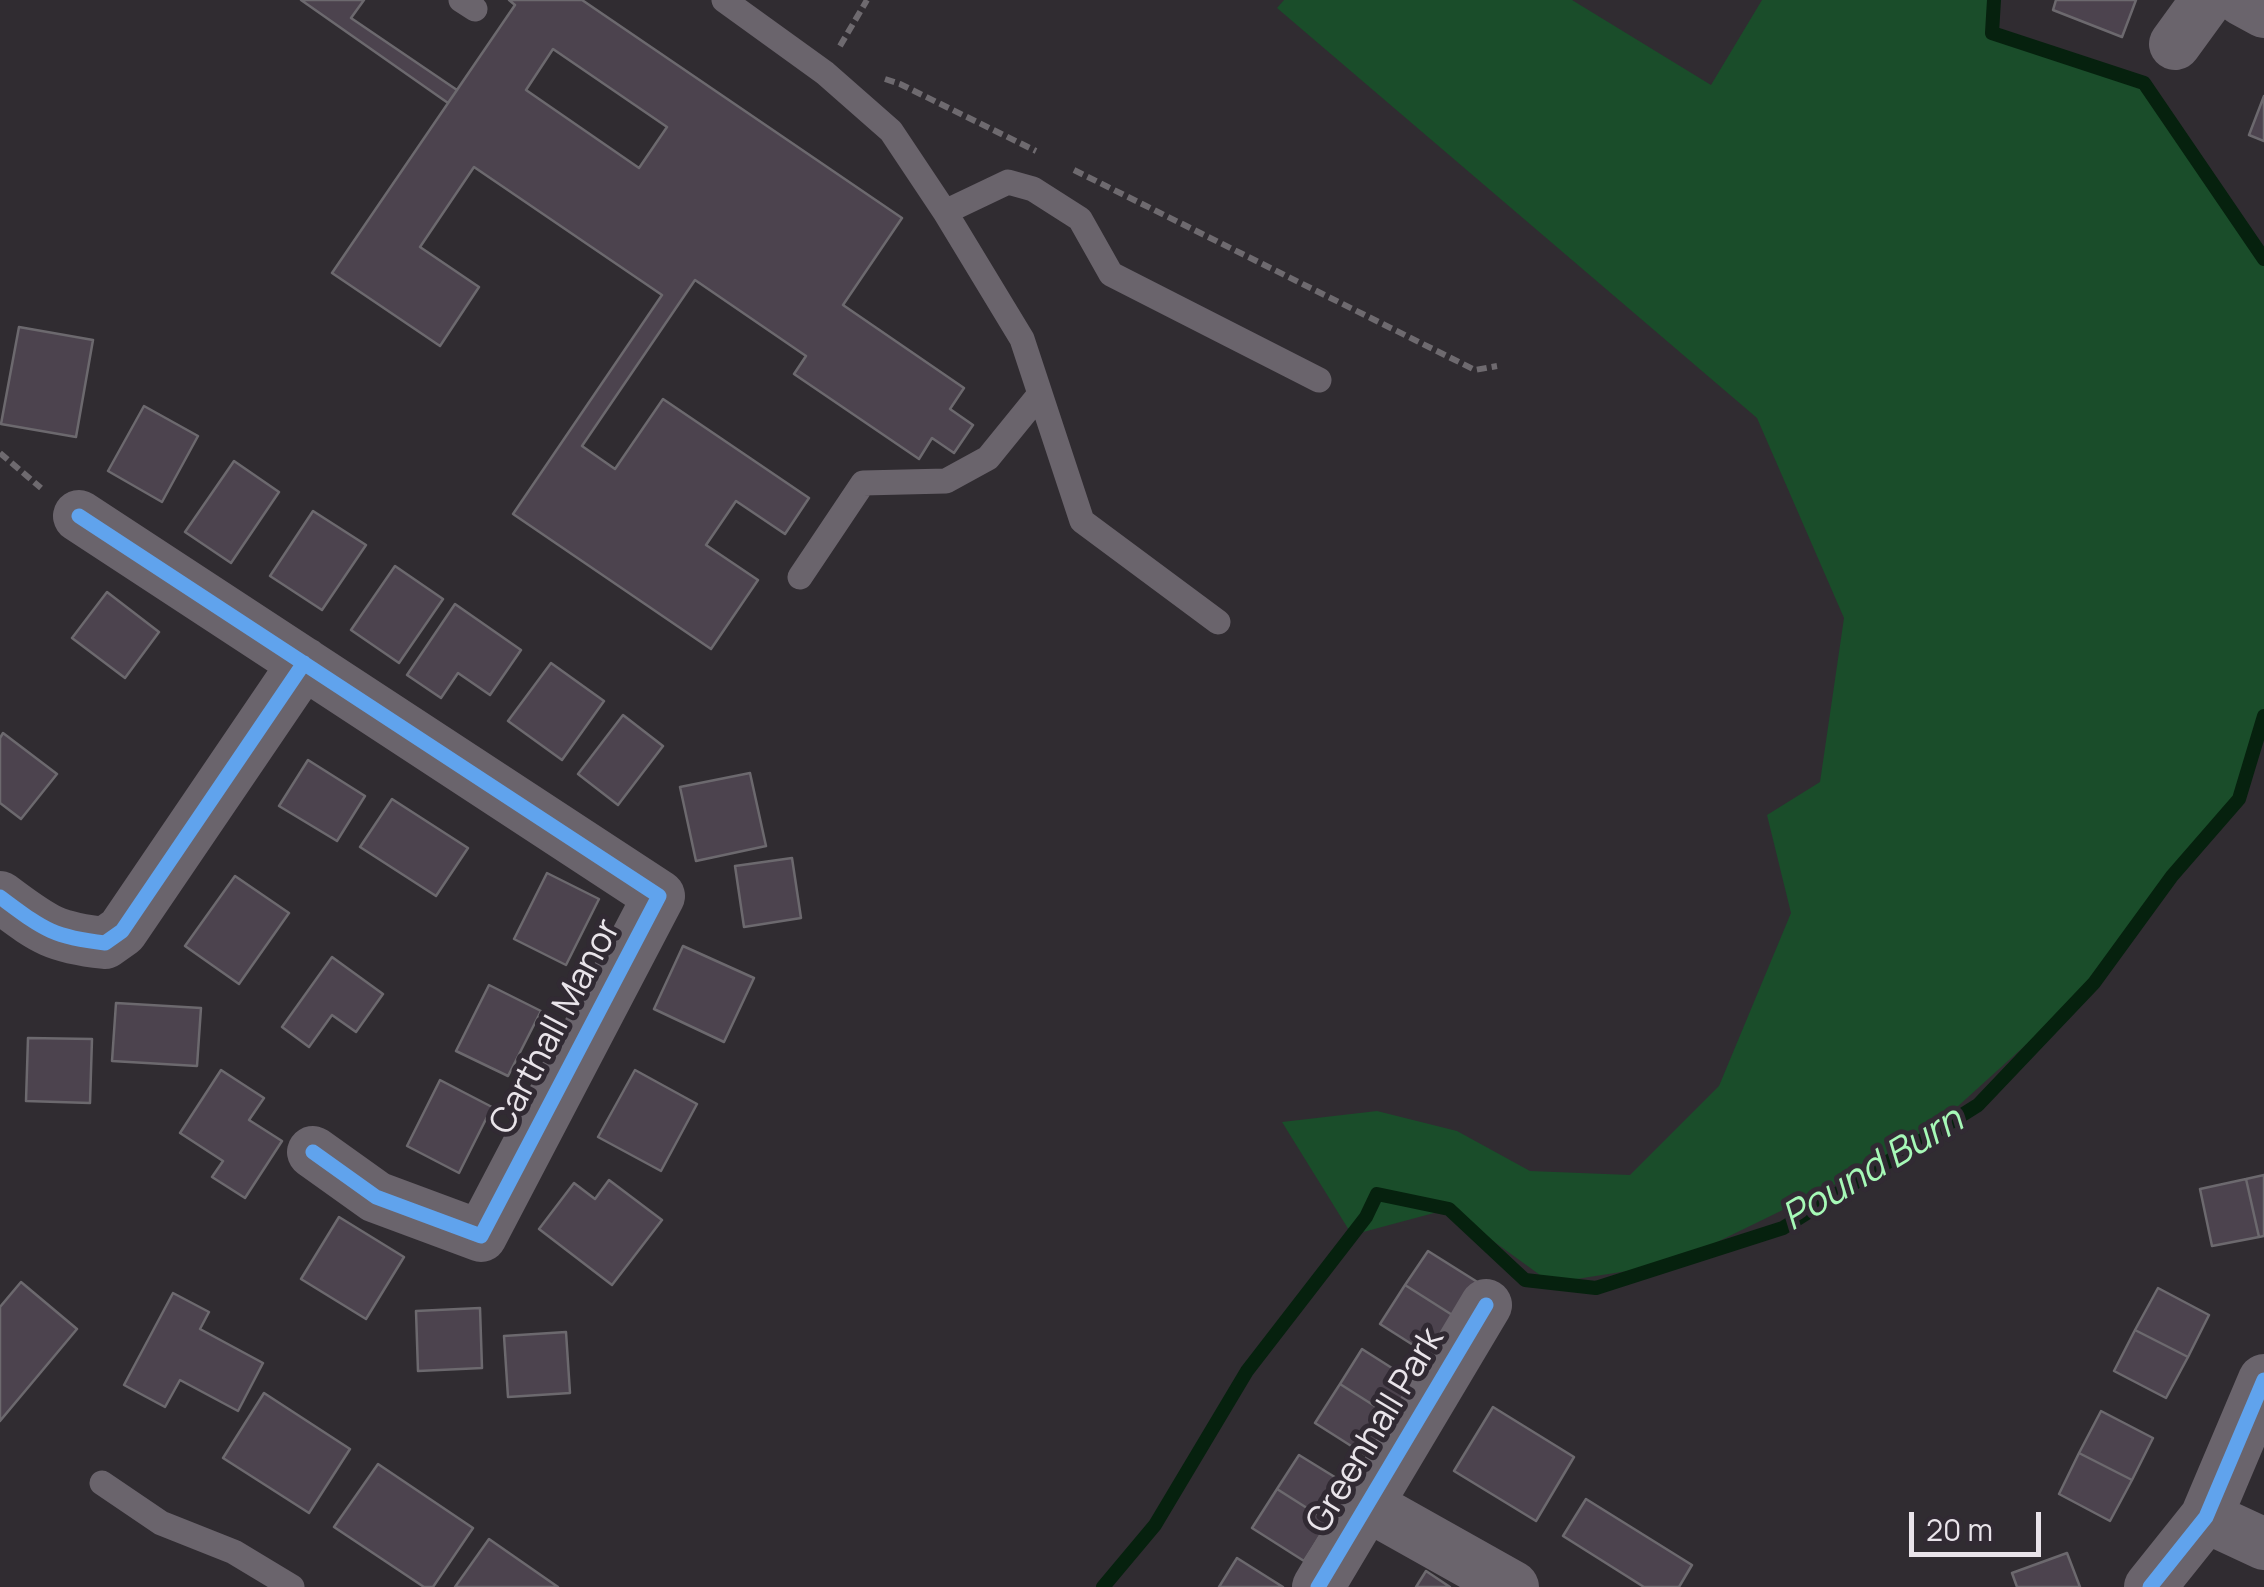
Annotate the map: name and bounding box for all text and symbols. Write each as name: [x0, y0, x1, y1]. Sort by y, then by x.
street label: Carthall Manor: [482, 912, 630, 1142]
water label: Pound Burn: [1774, 1098, 1972, 1242]
street label: Greenhall Park: [1298, 1321, 1454, 1541]
scale bar: [1914, 1492, 2046, 1554]
text: 20 m: [1926, 1509, 1993, 1550]

